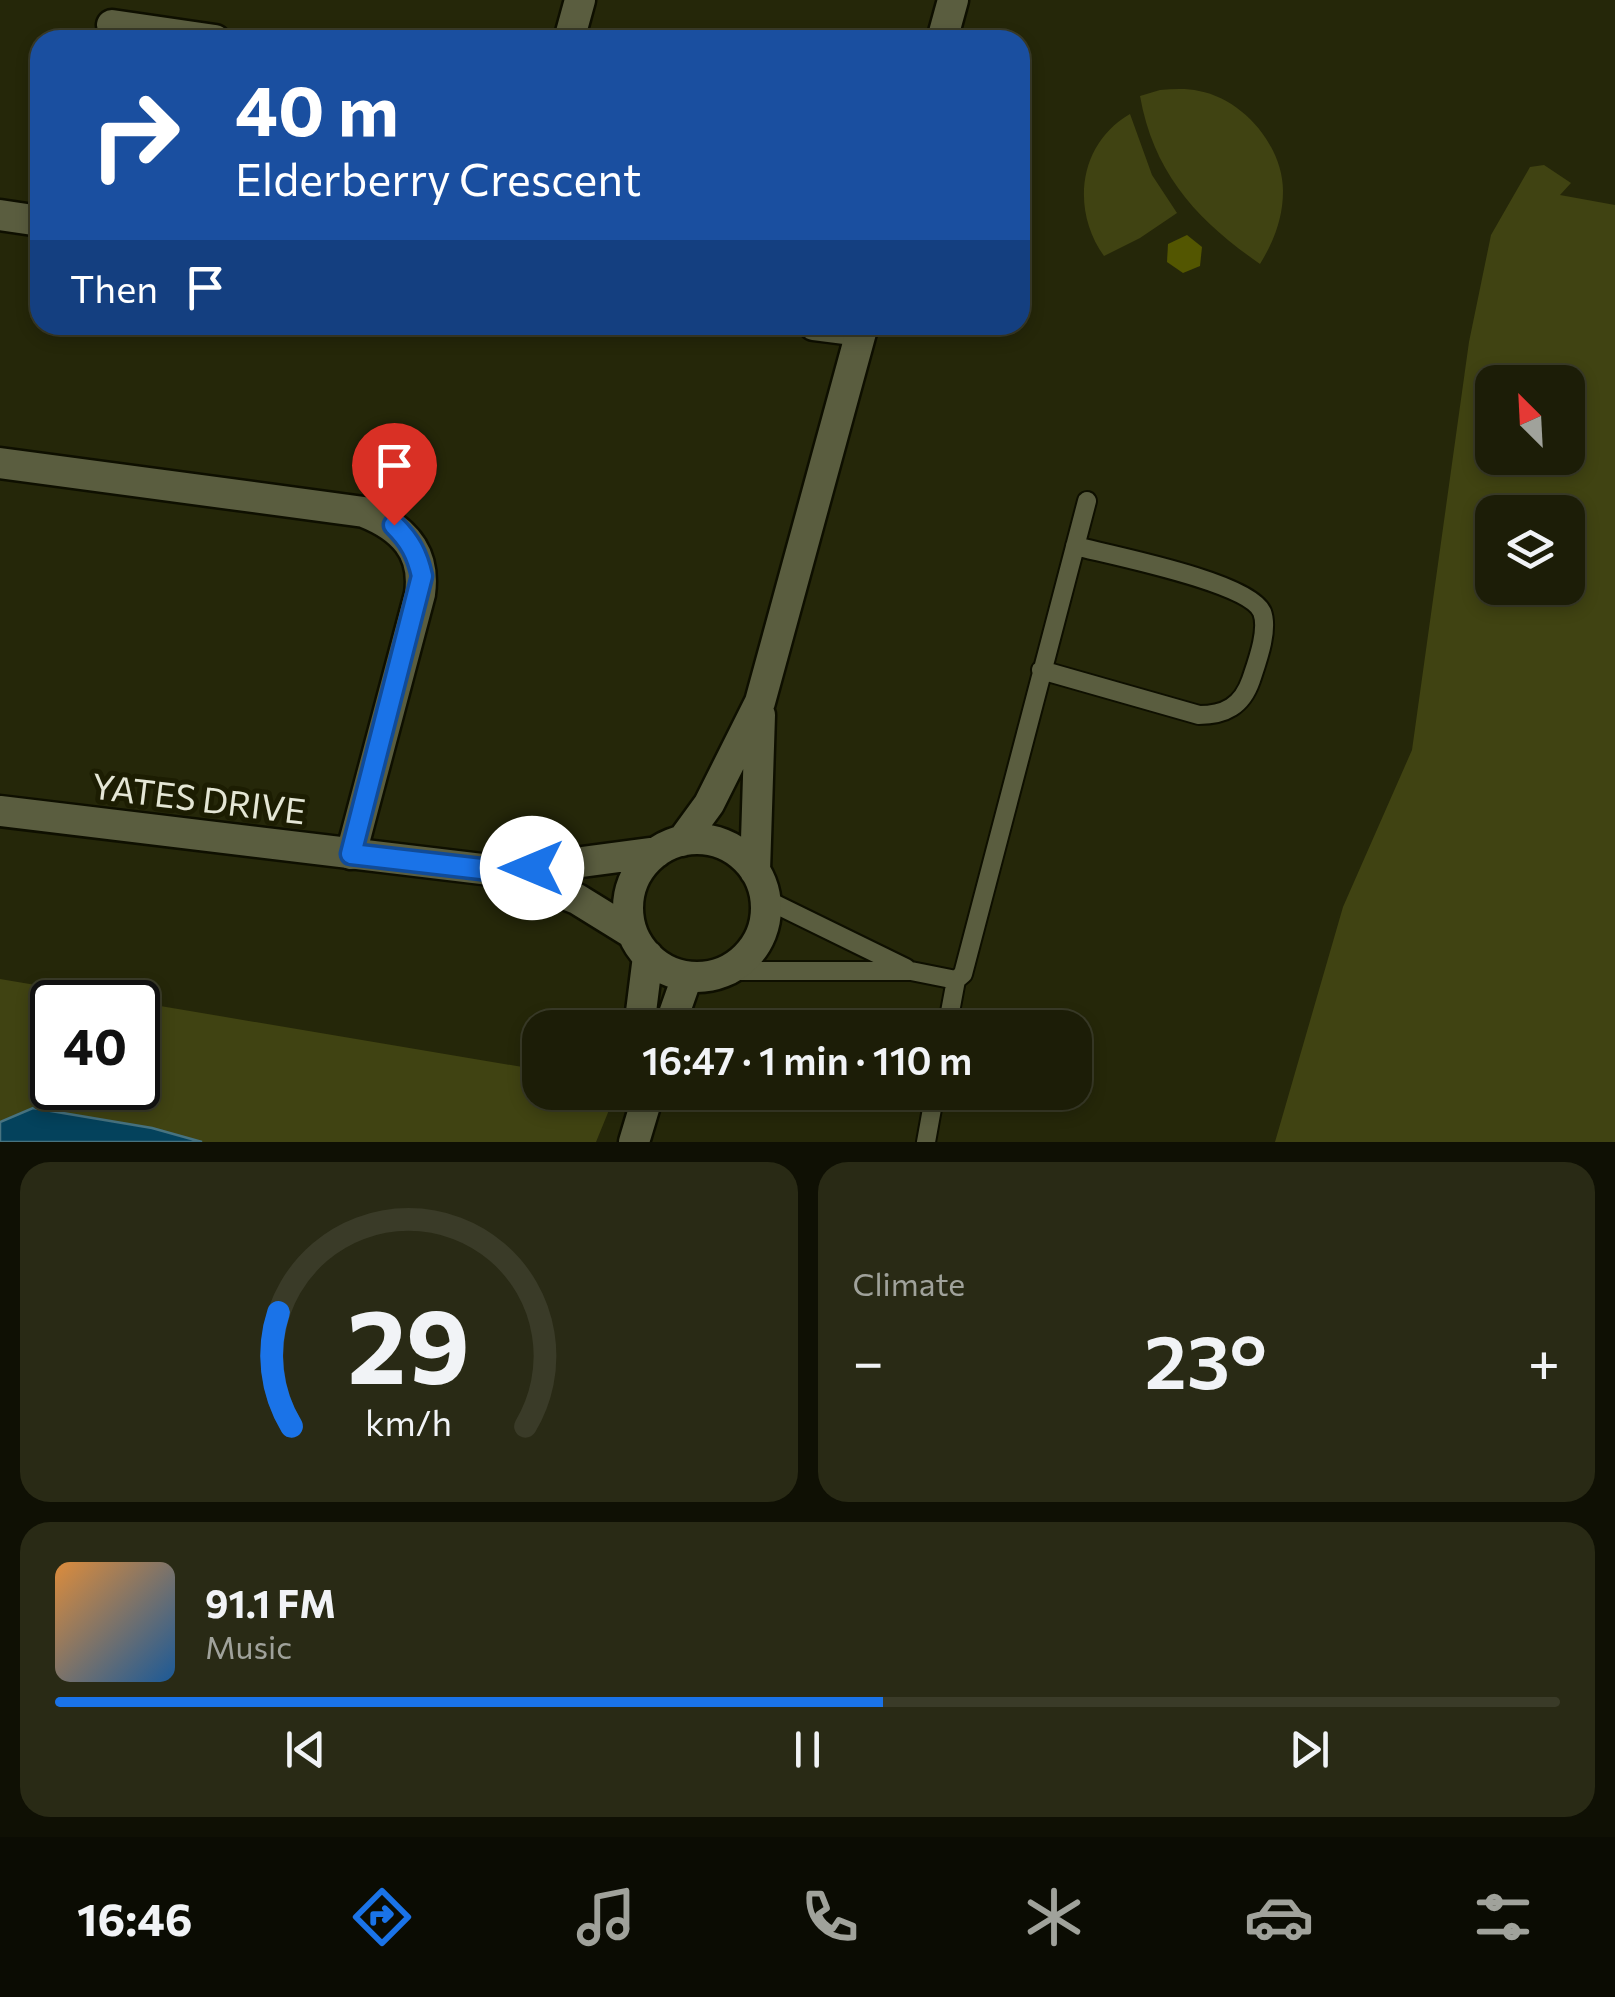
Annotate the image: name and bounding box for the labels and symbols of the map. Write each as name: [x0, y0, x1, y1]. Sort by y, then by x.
north arrow: [1475, 365, 1585, 475]
pin: [352, 423, 437, 526]
street label: YATES DRIVE: [90, 763, 308, 831]
position arrow: [480, 816, 584, 920]
speed limit sign: 40: [30, 980, 160, 1110]

